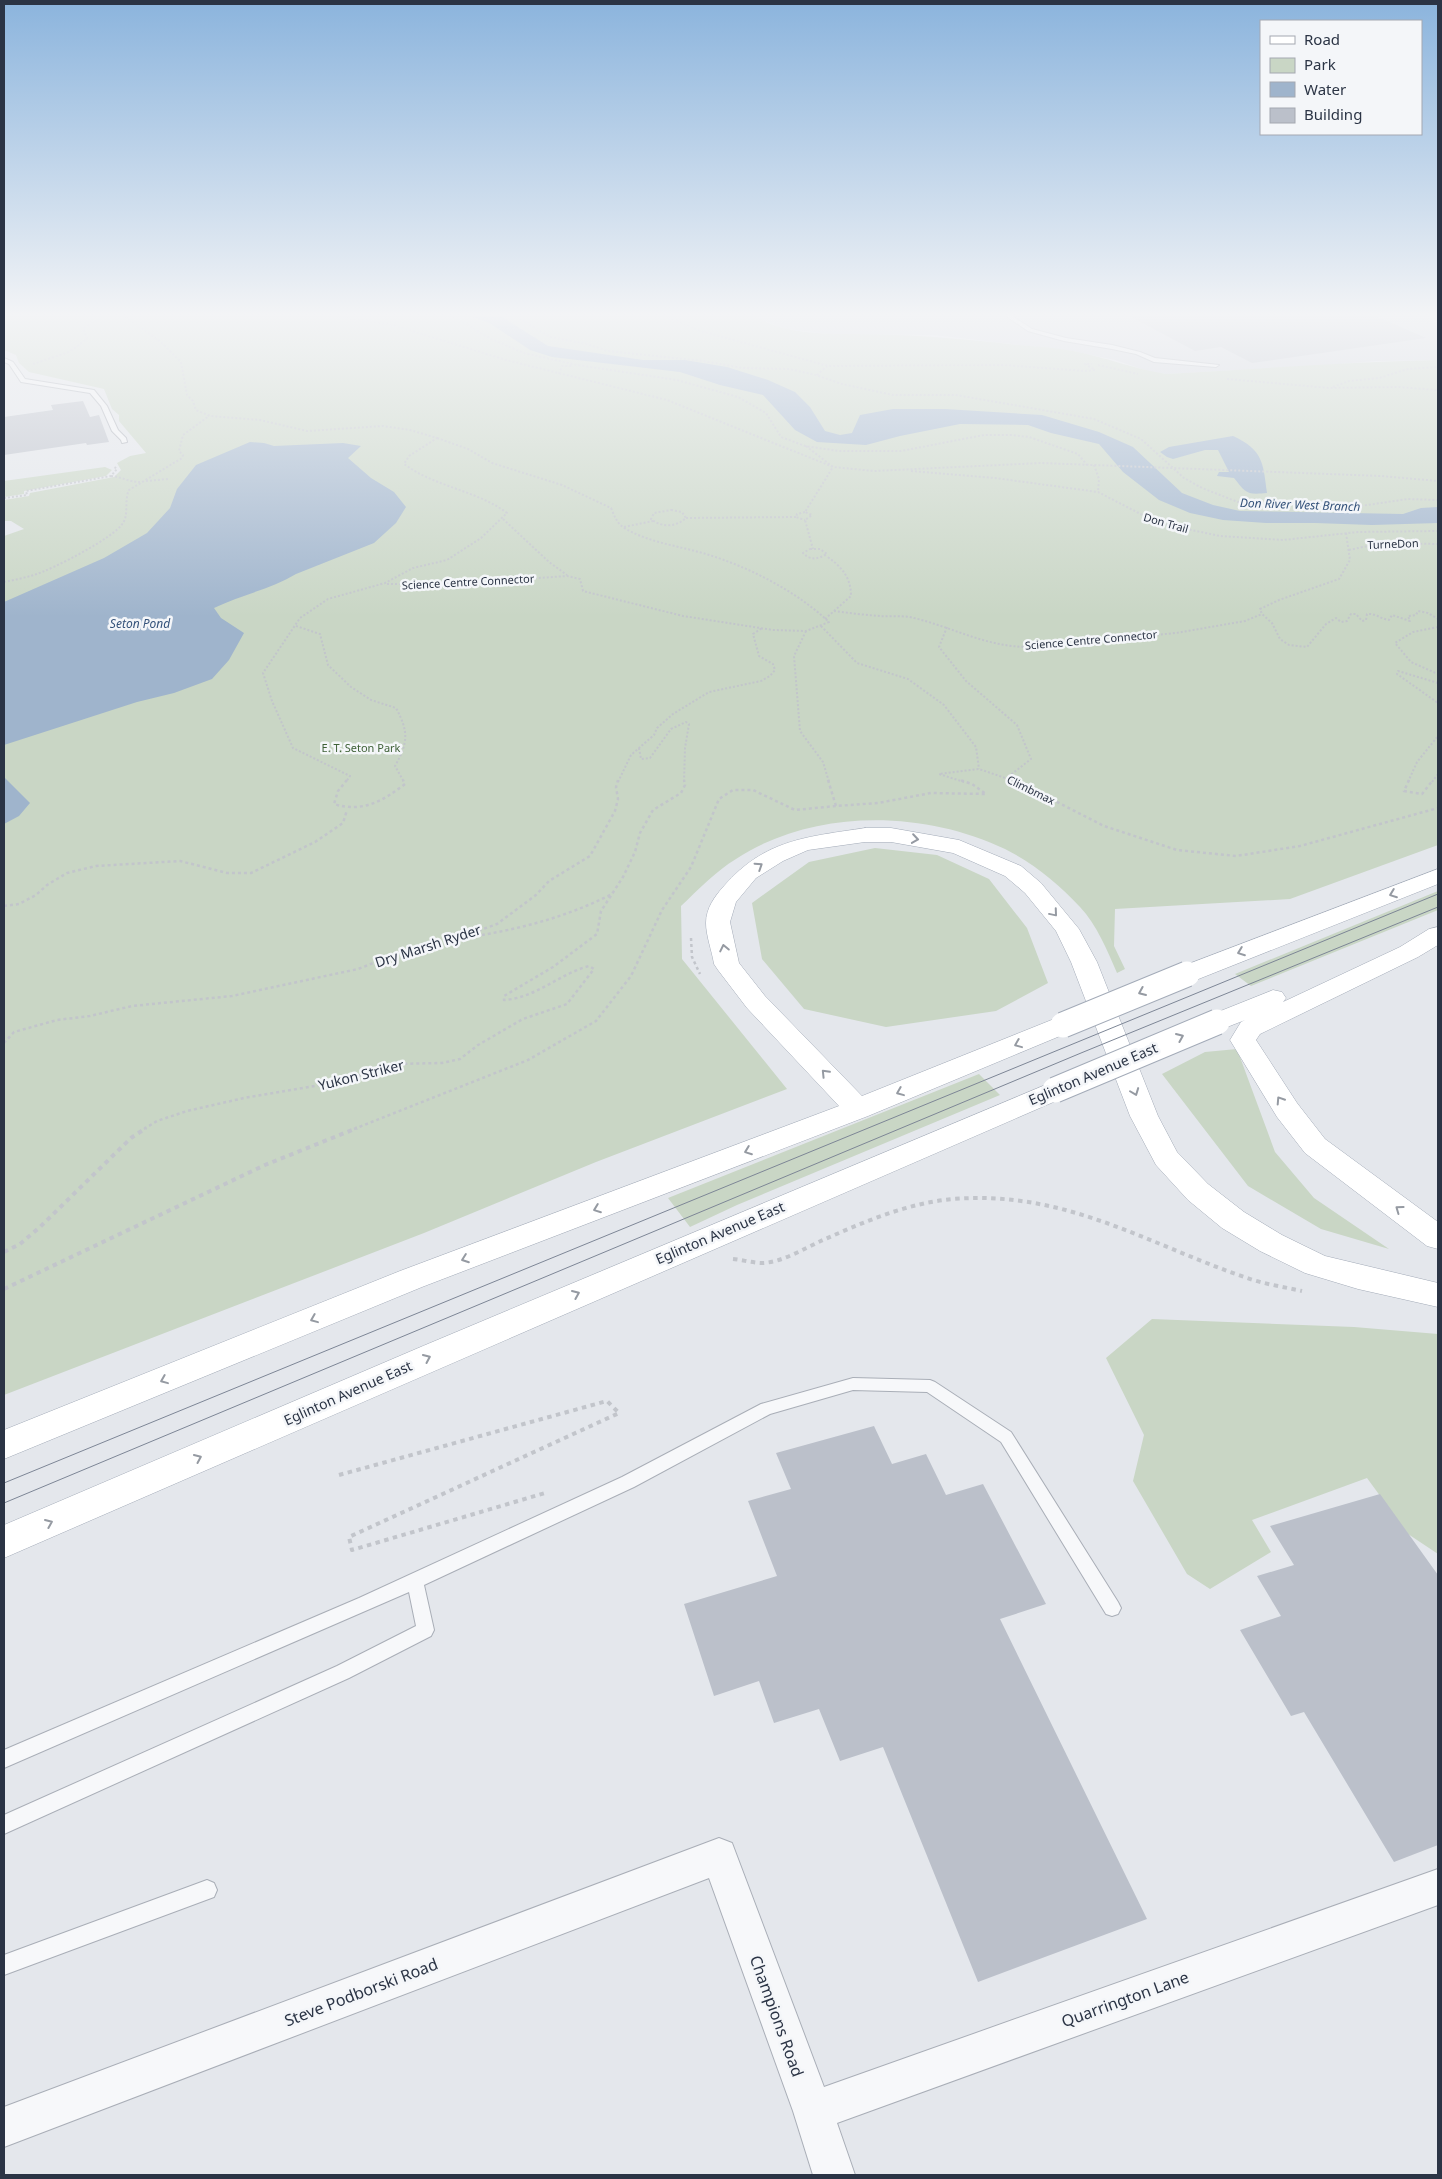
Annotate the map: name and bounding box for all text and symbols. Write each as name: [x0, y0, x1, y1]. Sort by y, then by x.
legend: [1260, 20, 1422, 135]
text: Road: [1304, 29, 1340, 49]
text: Park: [1304, 54, 1336, 74]
text: Water: [1304, 79, 1346, 99]
text: Building: [1304, 104, 1362, 124]
water label: Don River West Branch: [1240, 494, 1361, 515]
street label: Don Trail: [1142, 509, 1190, 536]
street label: TurneDon: [1367, 535, 1419, 552]
street label: Science Centre Connector: [401, 571, 535, 592]
water label: Seton Pond: [110, 615, 171, 632]
street label: Science Centre Connector: [1024, 626, 1158, 653]
park label: E. T. Seton Park: [322, 740, 401, 755]
street label: Climbmax: [1005, 771, 1058, 808]
one-way arrow: [911, 833, 920, 843]
one-way arrow: [753, 863, 763, 872]
one-way arrow: [1389, 888, 1398, 898]
one-way arrow: [1048, 907, 1057, 916]
street label: Dry Marsh Ryder: [372, 919, 483, 972]
one-way arrow: [719, 944, 730, 953]
one-way arrow: [1237, 946, 1246, 957]
one-way arrow: [1138, 987, 1146, 997]
one-way arrow: [1175, 1033, 1184, 1044]
one-way arrow: [1014, 1037, 1023, 1048]
street label: Eglinton Avenue East: [1025, 1038, 1160, 1109]
street label: Yukon Striker: [316, 1055, 406, 1094]
one-way arrow: [822, 1069, 831, 1078]
one-way arrow: [896, 1086, 905, 1096]
one-way arrow: [1129, 1087, 1139, 1096]
one-way arrow: [1277, 1096, 1286, 1106]
one-way arrow: [744, 1145, 753, 1155]
street label: Eglinton Avenue East: [652, 1197, 787, 1268]
one-way arrow: [593, 1203, 601, 1213]
one-way arrow: [1395, 1206, 1404, 1215]
one-way arrow: [461, 1253, 470, 1263]
one-way arrow: [571, 1290, 580, 1301]
one-way arrow: [310, 1312, 319, 1323]
one-way arrow: [422, 1354, 431, 1365]
street label: Eglinton Avenue East: [281, 1356, 415, 1429]
one-way arrow: [160, 1374, 168, 1384]
one-way arrow: [193, 1454, 202, 1465]
one-way arrow: [44, 1518, 53, 1529]
street label: Champions Road: [745, 1952, 809, 2080]
street label: Steve Podborski Road: [281, 1953, 441, 2031]
street label: Quarrington Lane: [1058, 1966, 1192, 2032]

